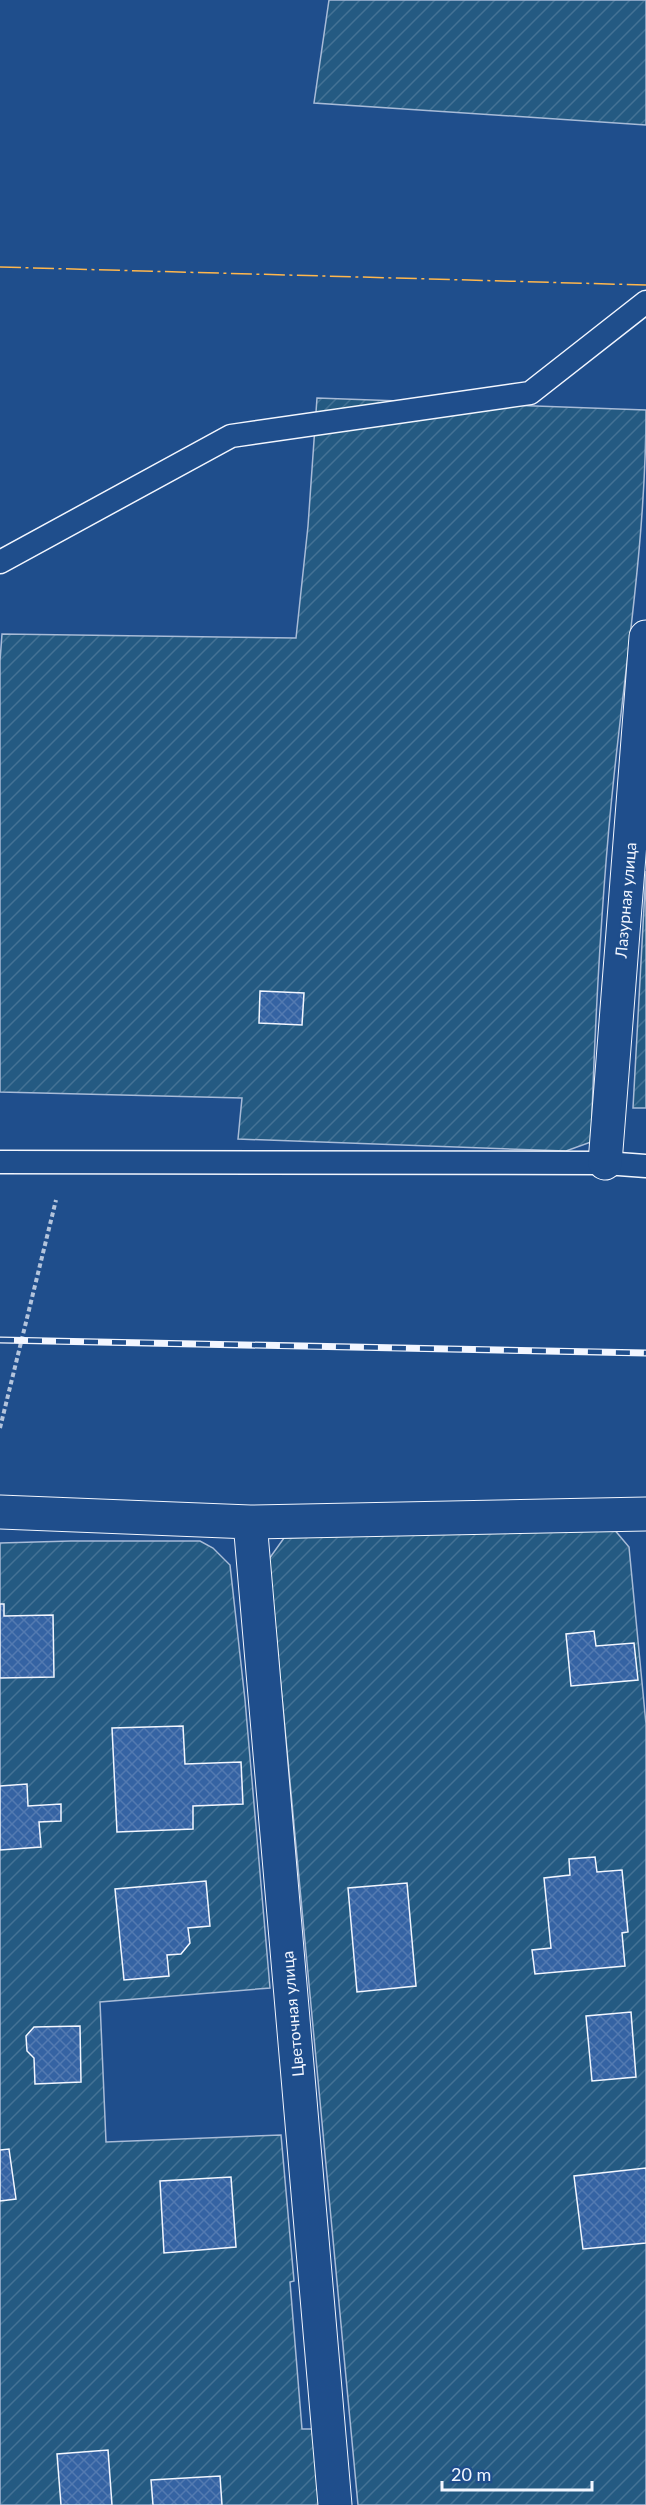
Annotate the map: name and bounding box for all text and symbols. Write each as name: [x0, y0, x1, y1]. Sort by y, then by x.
street label: Лазурная улица: [610, 841, 640, 960]
street label: Цветочная улица: [277, 1950, 307, 2078]
scale bar: [442, 2454, 592, 2492]
text: 20 m: [451, 2463, 491, 2485]

